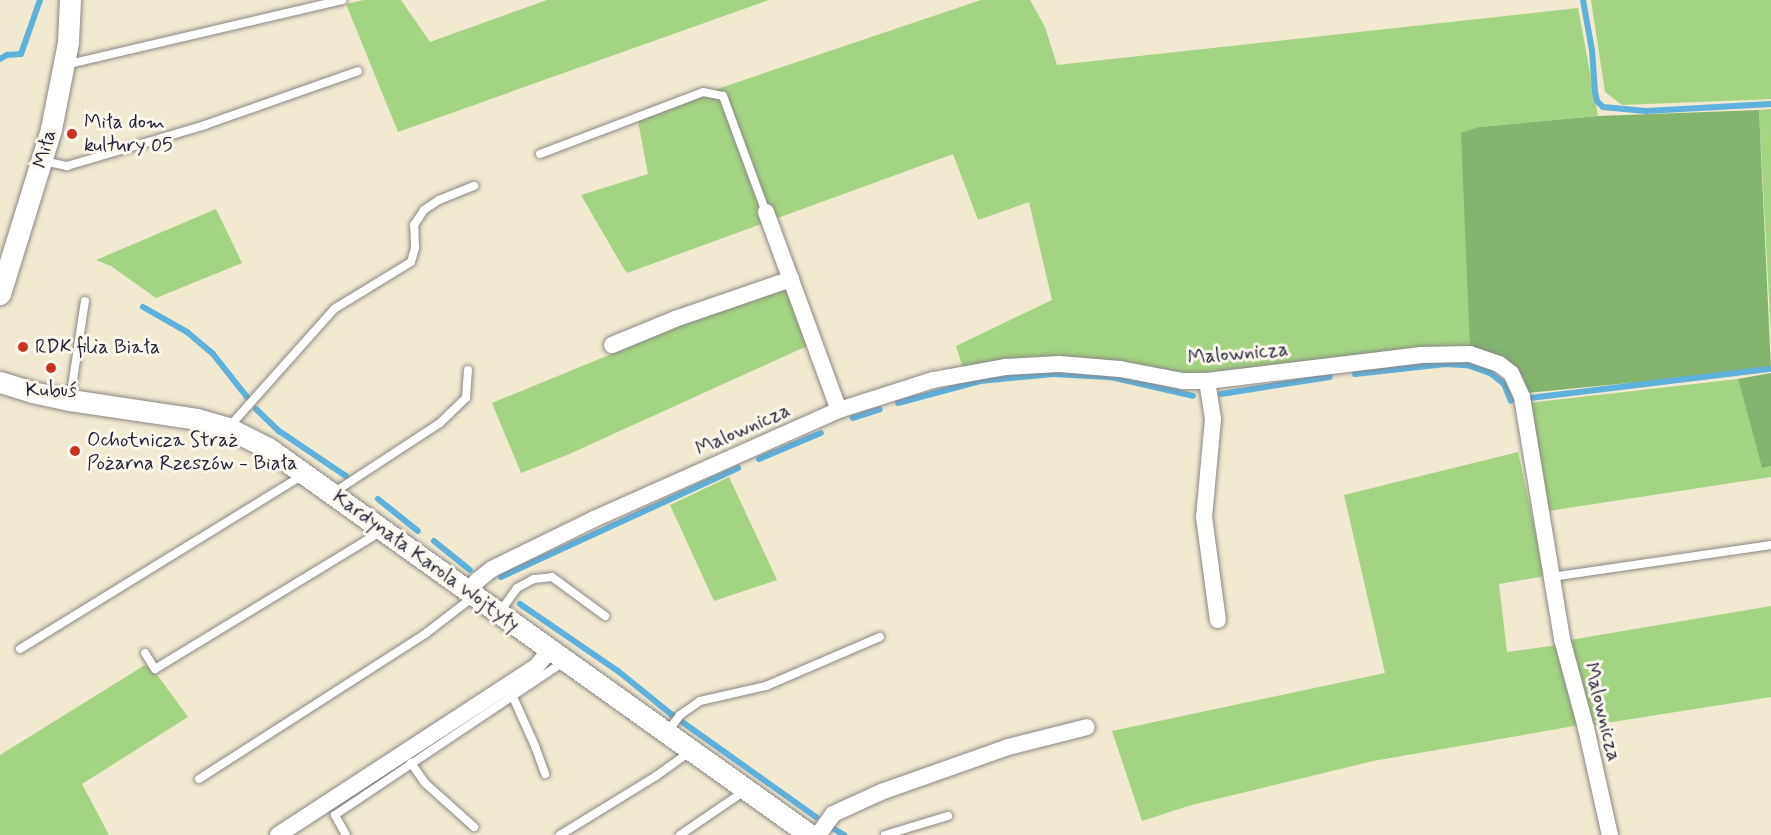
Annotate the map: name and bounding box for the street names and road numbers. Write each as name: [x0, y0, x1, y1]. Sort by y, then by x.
street label: Miła: [28, 127, 62, 171]
street label: Malownicza: [1187, 338, 1289, 370]
street label: Malownicza: [692, 399, 794, 461]
street label: Kardynała Karola Wojtyły: [327, 485, 525, 637]
street label: Malownicza: [1578, 660, 1626, 764]

